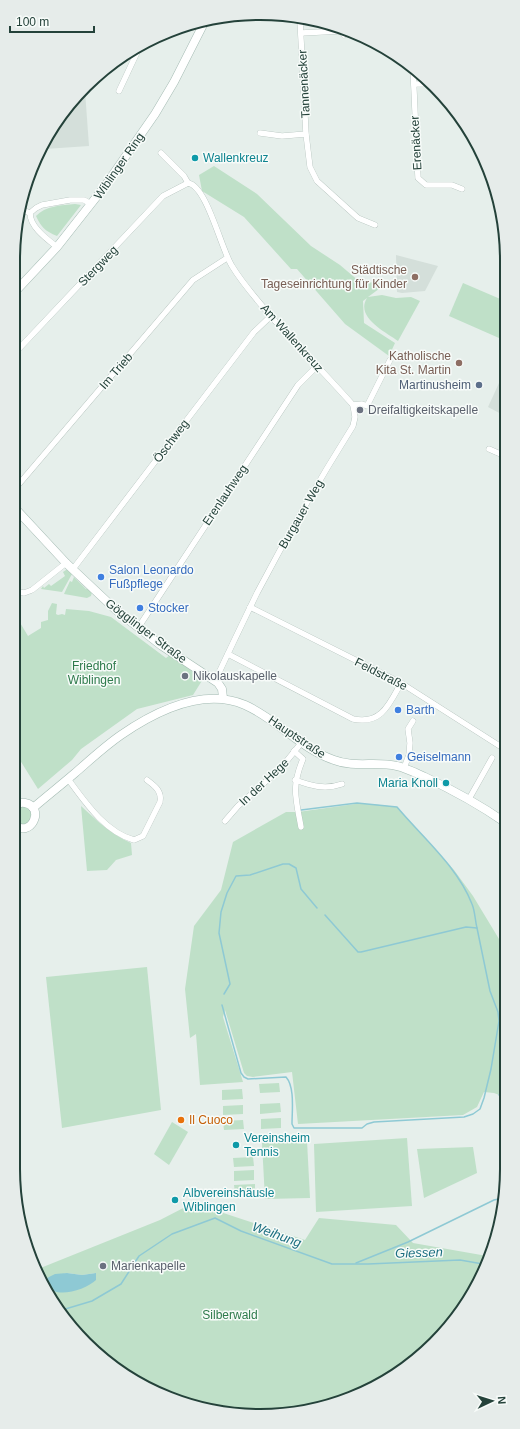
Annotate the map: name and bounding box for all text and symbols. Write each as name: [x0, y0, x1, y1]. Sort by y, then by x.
scale bar: [10, 8, 94, 34]
text: 100 m: [16, 15, 49, 29]
street label: Tannenäcker: [295, 49, 313, 119]
street label: Erenäcker: [408, 115, 424, 171]
street label: Wiblinger Ring: [91, 130, 147, 202]
place label: Wallenkreuz: [203, 151, 269, 165]
marker: Wallenkreuz: [190, 153, 200, 163]
street label: Stergweg: [75, 243, 121, 289]
place label: Städtische Tageseinrichtung für Kinder: [261, 263, 407, 291]
marker: Städtische Tageseinrichtung für Kinder: [410, 272, 420, 282]
street label: Am Wallenkreuz: [258, 301, 326, 375]
place label: Katholische Kita St. Martin: [376, 349, 451, 377]
street label: Im Trieb: [96, 350, 136, 392]
marker: Katholische Kita St. Martin: [454, 358, 464, 368]
place label: Martinusheim: [399, 378, 471, 392]
marker: Martinusheim: [474, 380, 484, 390]
place label: Dreifaltigkeitskapelle: [368, 403, 478, 417]
marker: Dreifaltigkeitskapelle: [355, 405, 365, 415]
street label: Öschweg: [150, 417, 192, 465]
street label: Erenlauhweg: [200, 462, 250, 528]
street label: Burgauer Weg: [276, 477, 326, 551]
place label: Salon Leonardo Fußpflege: [109, 563, 194, 591]
marker: Salon Leonardo Fußpflege: [96, 572, 106, 582]
street label: Gögglinger Straße: [103, 596, 190, 666]
place label: Stocker: [148, 601, 189, 615]
marker: Stocker: [135, 603, 145, 613]
street label: Feldstraße: [352, 655, 410, 693]
park label: Friedhof Wiblingen: [68, 659, 120, 687]
place label: Nikolauskapelle: [193, 669, 277, 683]
marker: Nikolauskapelle: [180, 671, 190, 681]
place label: Barth: [406, 703, 435, 717]
marker: Barth: [393, 705, 403, 715]
street label: Hauptstraße: [266, 713, 329, 761]
place label: Geiselmann: [407, 750, 471, 764]
marker: Geiselmann: [394, 752, 404, 762]
street label: In der Hege: [236, 755, 292, 809]
place label: Maria Knoll: [378, 776, 438, 790]
marker: Maria Knoll: [441, 778, 451, 788]
place label: Il Cuoco: [189, 1113, 233, 1127]
marker: Il Cuoco: [176, 1115, 186, 1125]
place label: Vereinsheim Tennis: [244, 1131, 310, 1159]
marker: Vereinsheim Tennis: [231, 1140, 241, 1150]
place label: Albvereinshäusle Wiblingen: [183, 1186, 275, 1214]
marker: Albvereinshäusle Wiblingen: [170, 1195, 180, 1205]
water label: Weihung: [250, 1219, 304, 1251]
water label: Giessen: [395, 1244, 443, 1261]
place label: Marienkapelle: [111, 1259, 186, 1273]
marker: Marienkapelle: [98, 1261, 108, 1271]
park label: Silberwald: [202, 1308, 258, 1322]
north arrow: [472, 1381, 512, 1421]
text: N: [496, 1396, 508, 1405]

